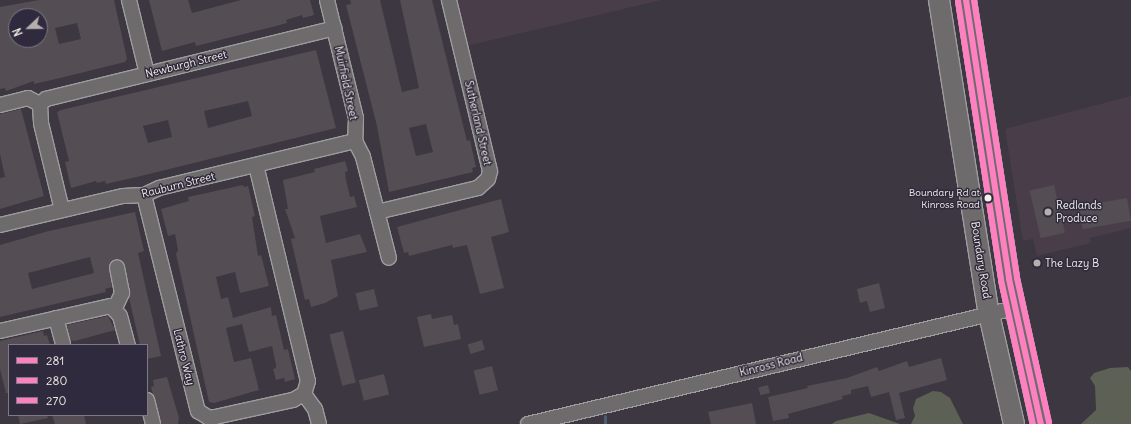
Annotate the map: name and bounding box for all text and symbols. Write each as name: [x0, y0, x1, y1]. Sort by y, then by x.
north arrow: [8, 8, 48, 48]
text: N: [10, 26, 26, 38]
street label: Muirfield Street: [332, 45, 360, 121]
street label: Newburgh Street: [144, 48, 228, 80]
street label: Sutherland Street: [462, 79, 494, 167]
street label: Rauburn Street: [140, 170, 216, 200]
place label: Boundary Rd at Kinross Road: [909, 186, 980, 210]
marker: Boundary Rd at Kinross Road: [983, 193, 993, 203]
place label: Redlands Produce: [1056, 199, 1102, 225]
marker: Redlands Produce: [1043, 207, 1053, 217]
street label: Boundary Road: [968, 220, 994, 300]
place label: The Lazy B: [1045, 256, 1099, 270]
marker: The Lazy B: [1032, 258, 1042, 268]
street label: Lathro Way: [171, 327, 197, 387]
legend: [8, 344, 148, 416]
street label: Kinross Road: [738, 351, 804, 379]
text: 281: [46, 353, 64, 368]
text: 280: [46, 373, 67, 388]
text: 270: [46, 393, 66, 408]

